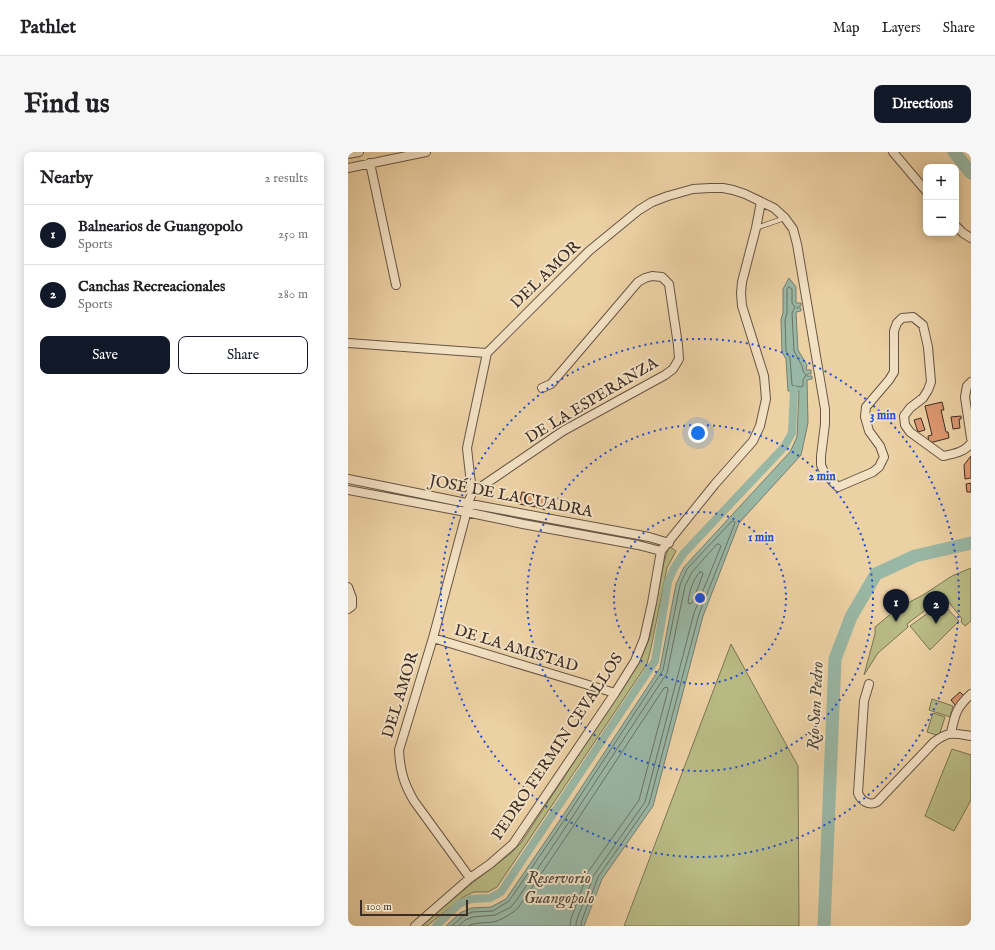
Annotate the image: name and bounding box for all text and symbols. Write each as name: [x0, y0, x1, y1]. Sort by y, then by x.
text: Pathlet: [20, 16, 76, 40]
text: Map: [833, 19, 860, 37]
text: Layers: [882, 19, 921, 37]
text: Share: [943, 19, 975, 37]
button: Directions: [874, 85, 971, 123]
text: Find us: [24, 87, 110, 122]
map controls: [923, 164, 959, 236]
button: +: [923, 164, 959, 200]
text: Nearby: [40, 168, 93, 189]
text: 2 results: [264, 170, 308, 187]
button: −: [923, 200, 959, 236]
text: Balnearios de Guangopolo: [78, 217, 243, 236]
text: 1: [51, 226, 55, 243]
text: 250 m: [278, 226, 308, 243]
text: Sports: [78, 236, 113, 253]
street label: DEL AMOR: [507, 236, 586, 313]
text: Canchas Recreacionales: [78, 277, 225, 296]
text: 2: [50, 286, 56, 303]
text: 280 m: [278, 286, 308, 303]
text: Sports: [78, 296, 113, 313]
button: Save: [40, 336, 170, 374]
button: Share: [178, 336, 308, 374]
street label: DE LA ESPERANZA: [522, 353, 663, 449]
text: 3 min: [870, 408, 897, 423]
your location: [688, 423, 708, 443]
street label: JOSÉ DE LA CUADRA: [426, 469, 596, 523]
text: 2 min: [808, 469, 836, 484]
text: 1 min: [748, 530, 775, 545]
pin: 1: [883, 589, 909, 622]
centre of rings: [693, 591, 707, 605]
pin: 2: [923, 591, 949, 624]
street label: DE LA AMISTAD: [452, 621, 581, 677]
street label: DEL AMOR: [378, 648, 424, 741]
street label: PEDRO FERMIN CEVALLOS: [488, 650, 628, 844]
water label: Río San Pedro: [803, 661, 829, 751]
water label: Reservorio Guangopolo: [524, 868, 594, 909]
scale bar: [360, 898, 468, 917]
text: 100 m: [366, 900, 392, 914]

